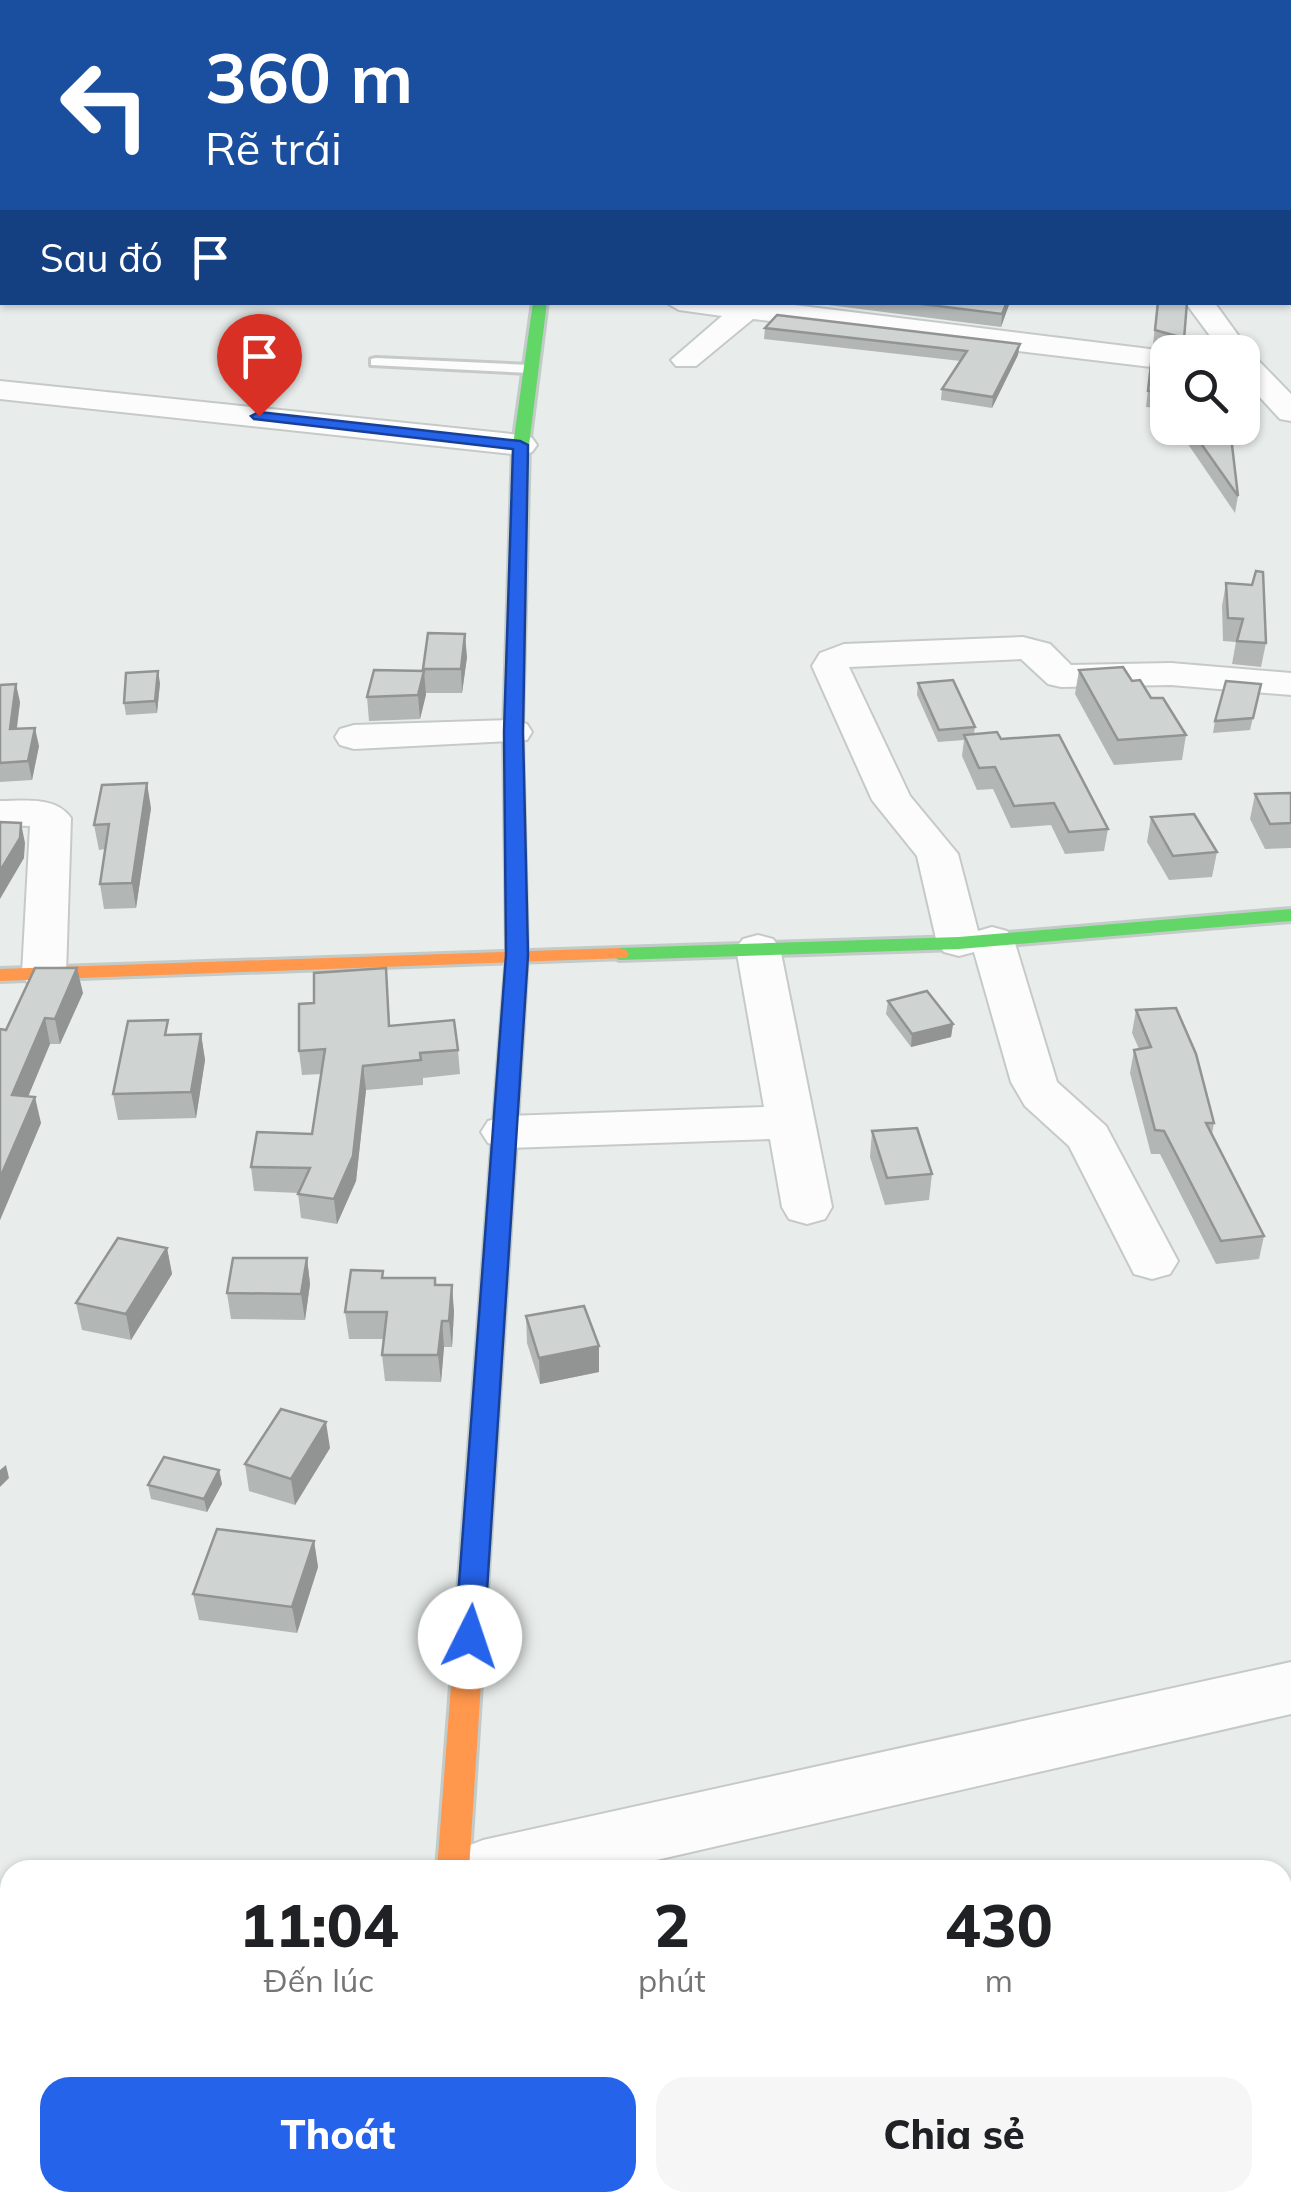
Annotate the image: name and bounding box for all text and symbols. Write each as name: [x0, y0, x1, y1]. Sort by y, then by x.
text: 360 m: [205, 33, 413, 121]
icon: left: [40, 40, 170, 170]
text: Rẽ trái: [205, 120, 342, 176]
icon: arrive: [183, 230, 238, 285]
text: Sau đó: [40, 234, 163, 282]
pin: [217, 314, 302, 417]
icon: arrive: [232, 329, 287, 384]
map controls: [1150, 335, 1260, 445]
button: search: [1150, 335, 1260, 445]
position arrow: [418, 1585, 522, 1689]
text: 11:04: [239, 1887, 399, 1962]
text: 2: [654, 1887, 690, 1962]
text: 430: [945, 1887, 1053, 1962]
text: Đến lúc: [264, 1960, 374, 2000]
text: phút: [638, 1960, 706, 2000]
text: m: [985, 1960, 1013, 2000]
button: Thoát: [40, 2077, 636, 2192]
button: Chia sẻ: [656, 2077, 1252, 2192]

